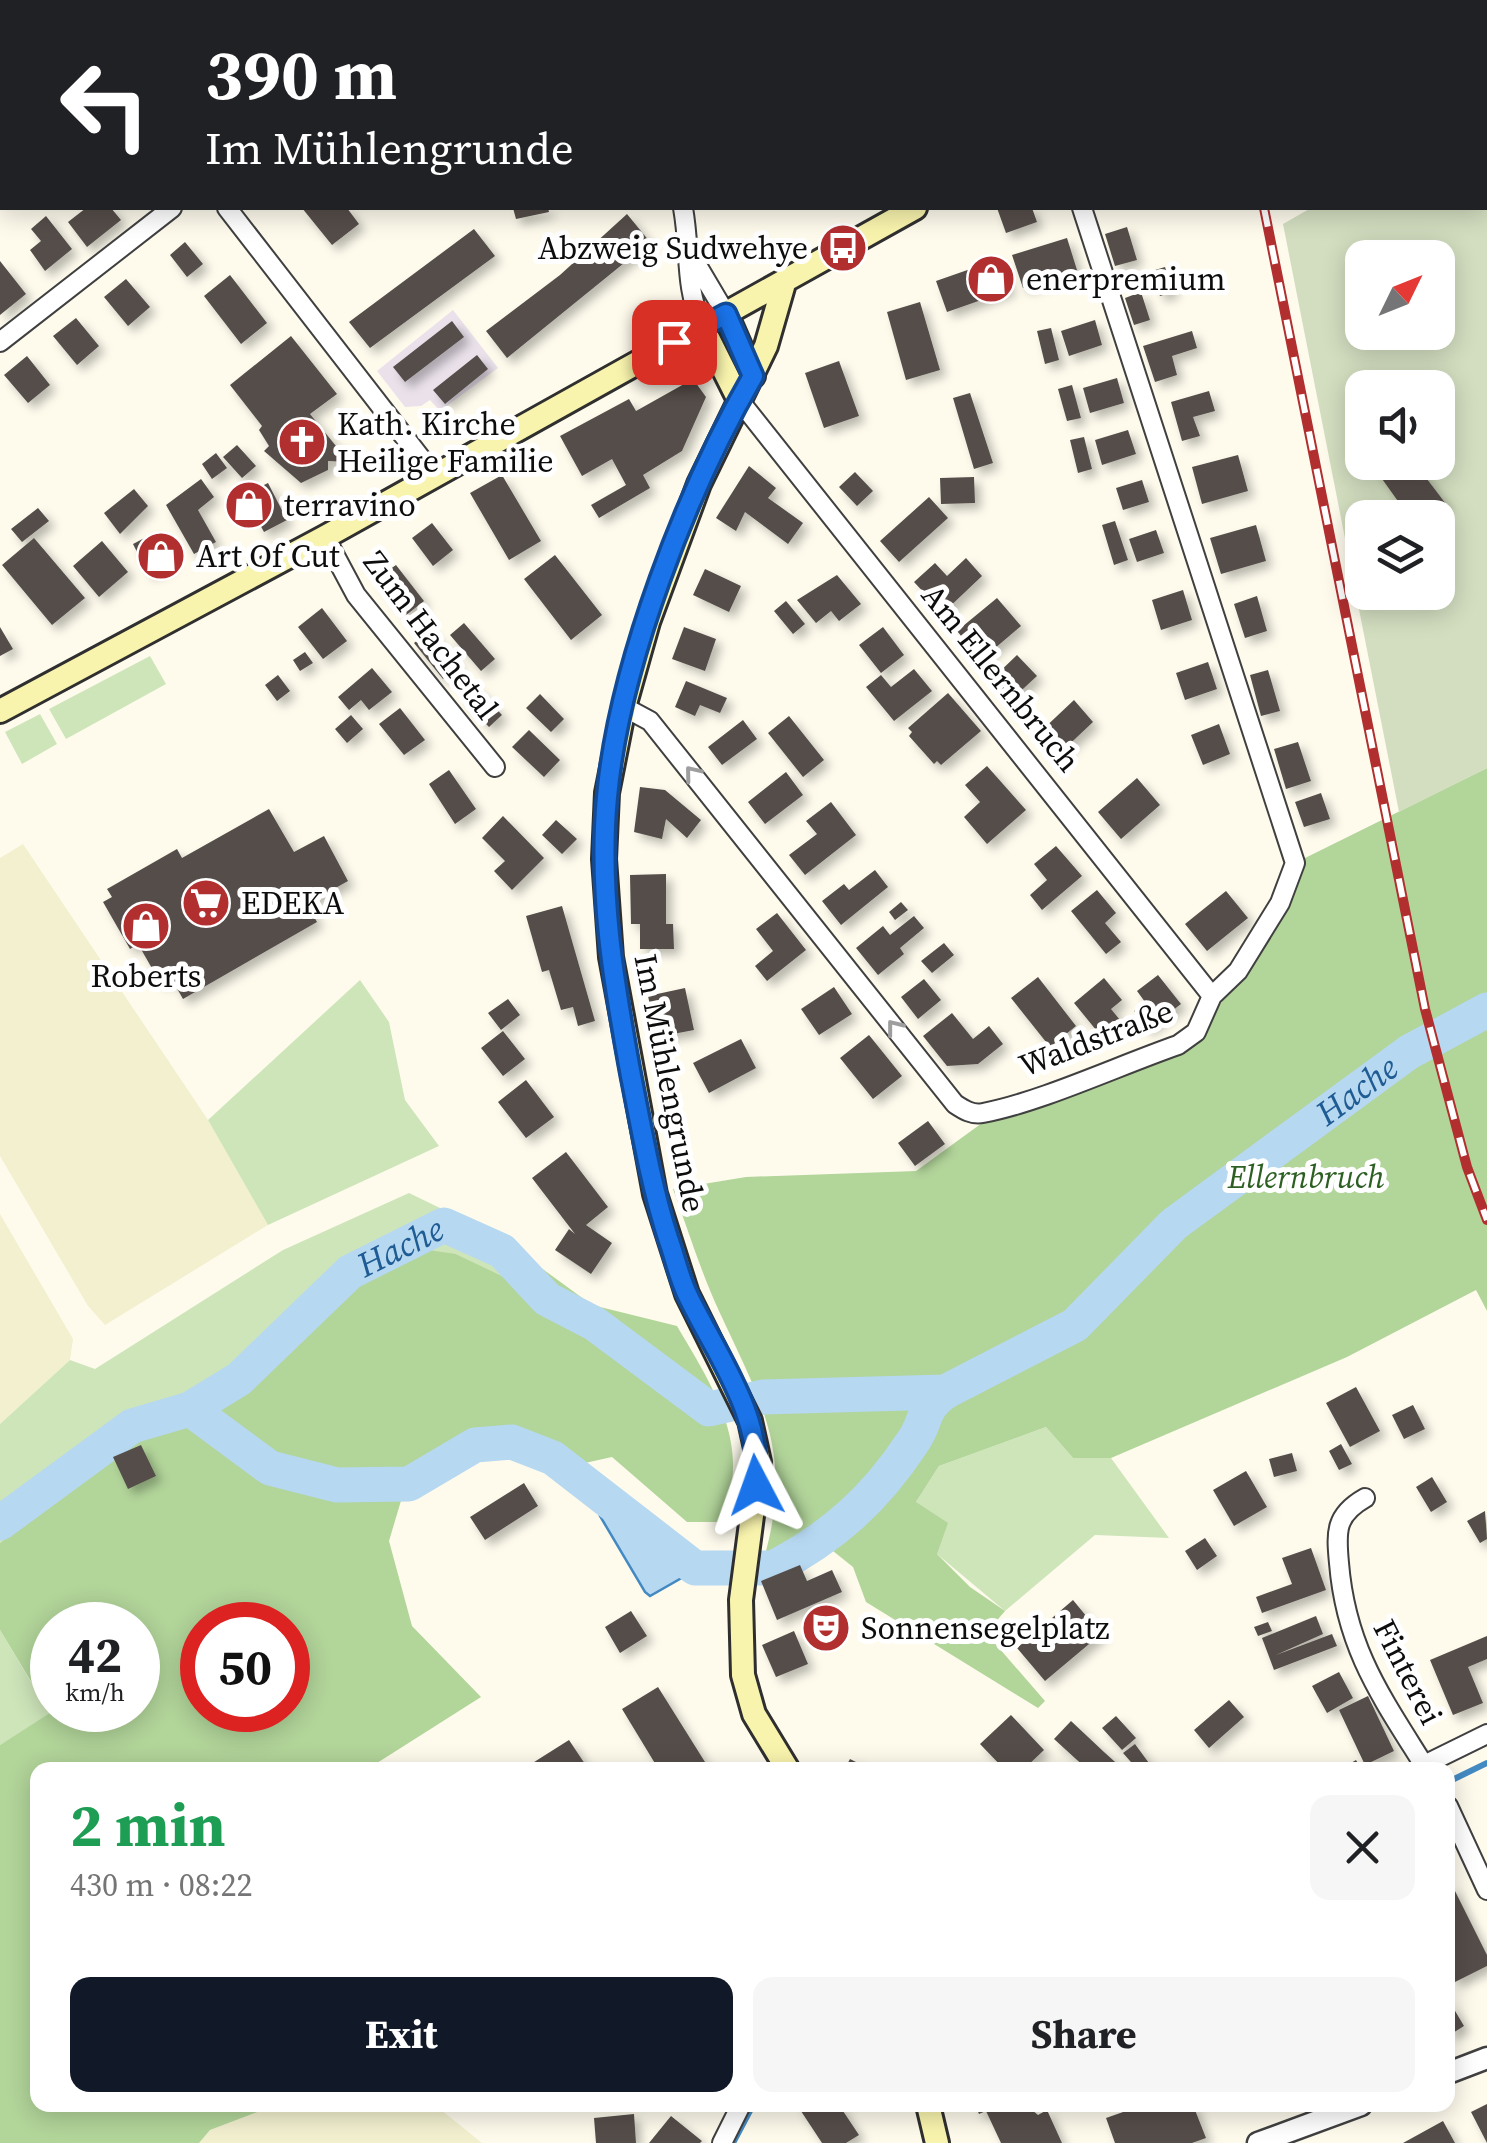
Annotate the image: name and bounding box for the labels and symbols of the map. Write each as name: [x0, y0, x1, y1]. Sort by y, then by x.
bus stop icon: Abzweig Sudwehye: [817, 222, 869, 274]
place label: Abzweig Sudwehye: [538, 226, 808, 270]
north arrow: [1345, 240, 1455, 350]
shop icon: enerpremium: [965, 253, 1017, 305]
place label: enerpremium: [1026, 257, 1226, 301]
pin: [632, 300, 717, 385]
place label: Kath. Kirche Heilige Familie: [337, 402, 554, 483]
church icon: Kath. Kirche Heilige Familie: [276, 416, 328, 468]
shop icon: terravino: [223, 479, 275, 531]
place label: terravino: [284, 483, 416, 527]
shop icon: Art Of Cut: [135, 530, 187, 582]
place label: Art Of Cut: [196, 534, 340, 578]
street label: Zum Hachetal: [353, 542, 509, 728]
street label: Am Ellernbruch: [912, 575, 1090, 781]
one-way arrow: [686, 767, 704, 785]
supermarket icon: EDEKA: [180, 877, 232, 929]
place label: EDEKA: [241, 881, 344, 925]
shop icon: Roberts: [120, 900, 172, 952]
street label: Im Mühlengrunde: [623, 950, 717, 1216]
place label: Roberts: [91, 954, 201, 998]
street label: Waldstraße: [1013, 989, 1179, 1087]
one-way arrow: [888, 1021, 906, 1039]
water label: Hache: [1305, 1044, 1408, 1137]
park label: Ellernbruch: [1227, 1155, 1385, 1199]
water label: Hache: [348, 1205, 452, 1289]
position arrow: [704, 1433, 808, 1537]
speed limit sign: 50: [180, 1602, 310, 1732]
theatre icon: Sonnensegelplatz: [800, 1602, 852, 1654]
place label: Sonnensegelplatz: [861, 1606, 1110, 1650]
street label: Finterei: [1363, 1612, 1453, 1732]

